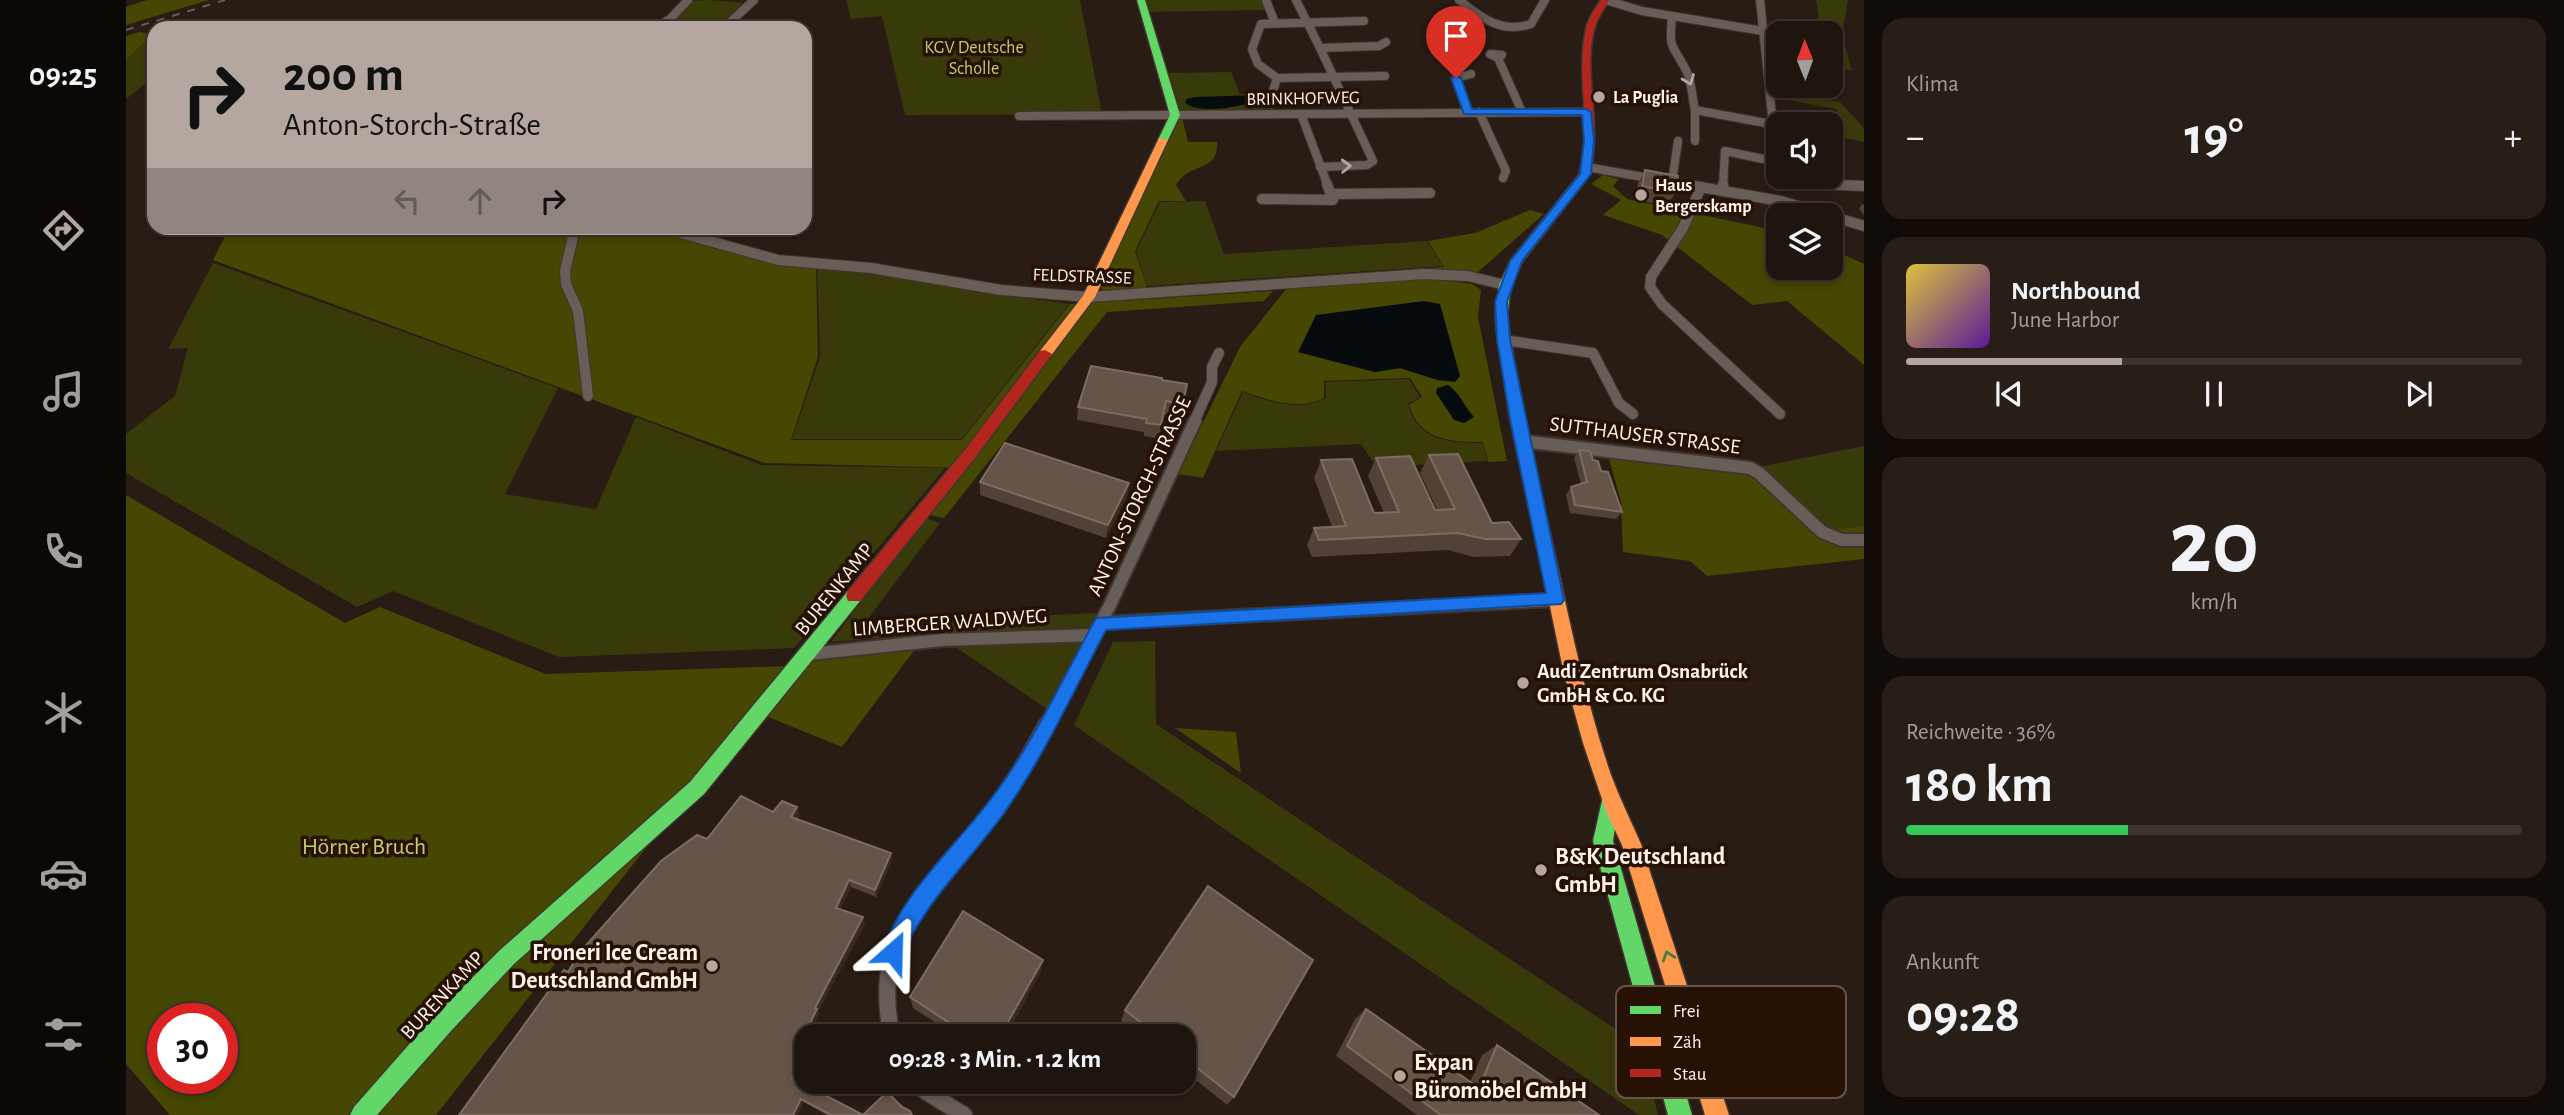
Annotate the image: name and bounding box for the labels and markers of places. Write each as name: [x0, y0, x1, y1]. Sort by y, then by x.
pin: [1426, 6, 1486, 78]
marker: La Puglia: [1591, 89, 1607, 105]
place label: La Puglia: [1613, 89, 1679, 107]
place label: Haus Bergerskamp: [1655, 177, 1752, 216]
marker: Haus Bergerskamp: [1633, 187, 1649, 203]
place label: Audi Zentrum Osnabrück GmbH & Co. KG: [1537, 661, 1748, 706]
marker: Audi Zentrum Osnabrück GmbH & Co. KG: [1515, 675, 1531, 691]
place label: B&K Deutschland GmbH: [1555, 845, 1726, 897]
marker: B&K Deutschland GmbH: [1533, 862, 1549, 878]
place label: Froneri Ice Cream Deutschland GmbH: [511, 941, 698, 993]
marker: Froneri Ice Cream Deutschland GmbH: [704, 958, 720, 974]
place label: Expan Büromöbel GmbH: [1414, 1051, 1587, 1103]
marker: Expan Büromöbel GmbH: [1392, 1068, 1408, 1084]

